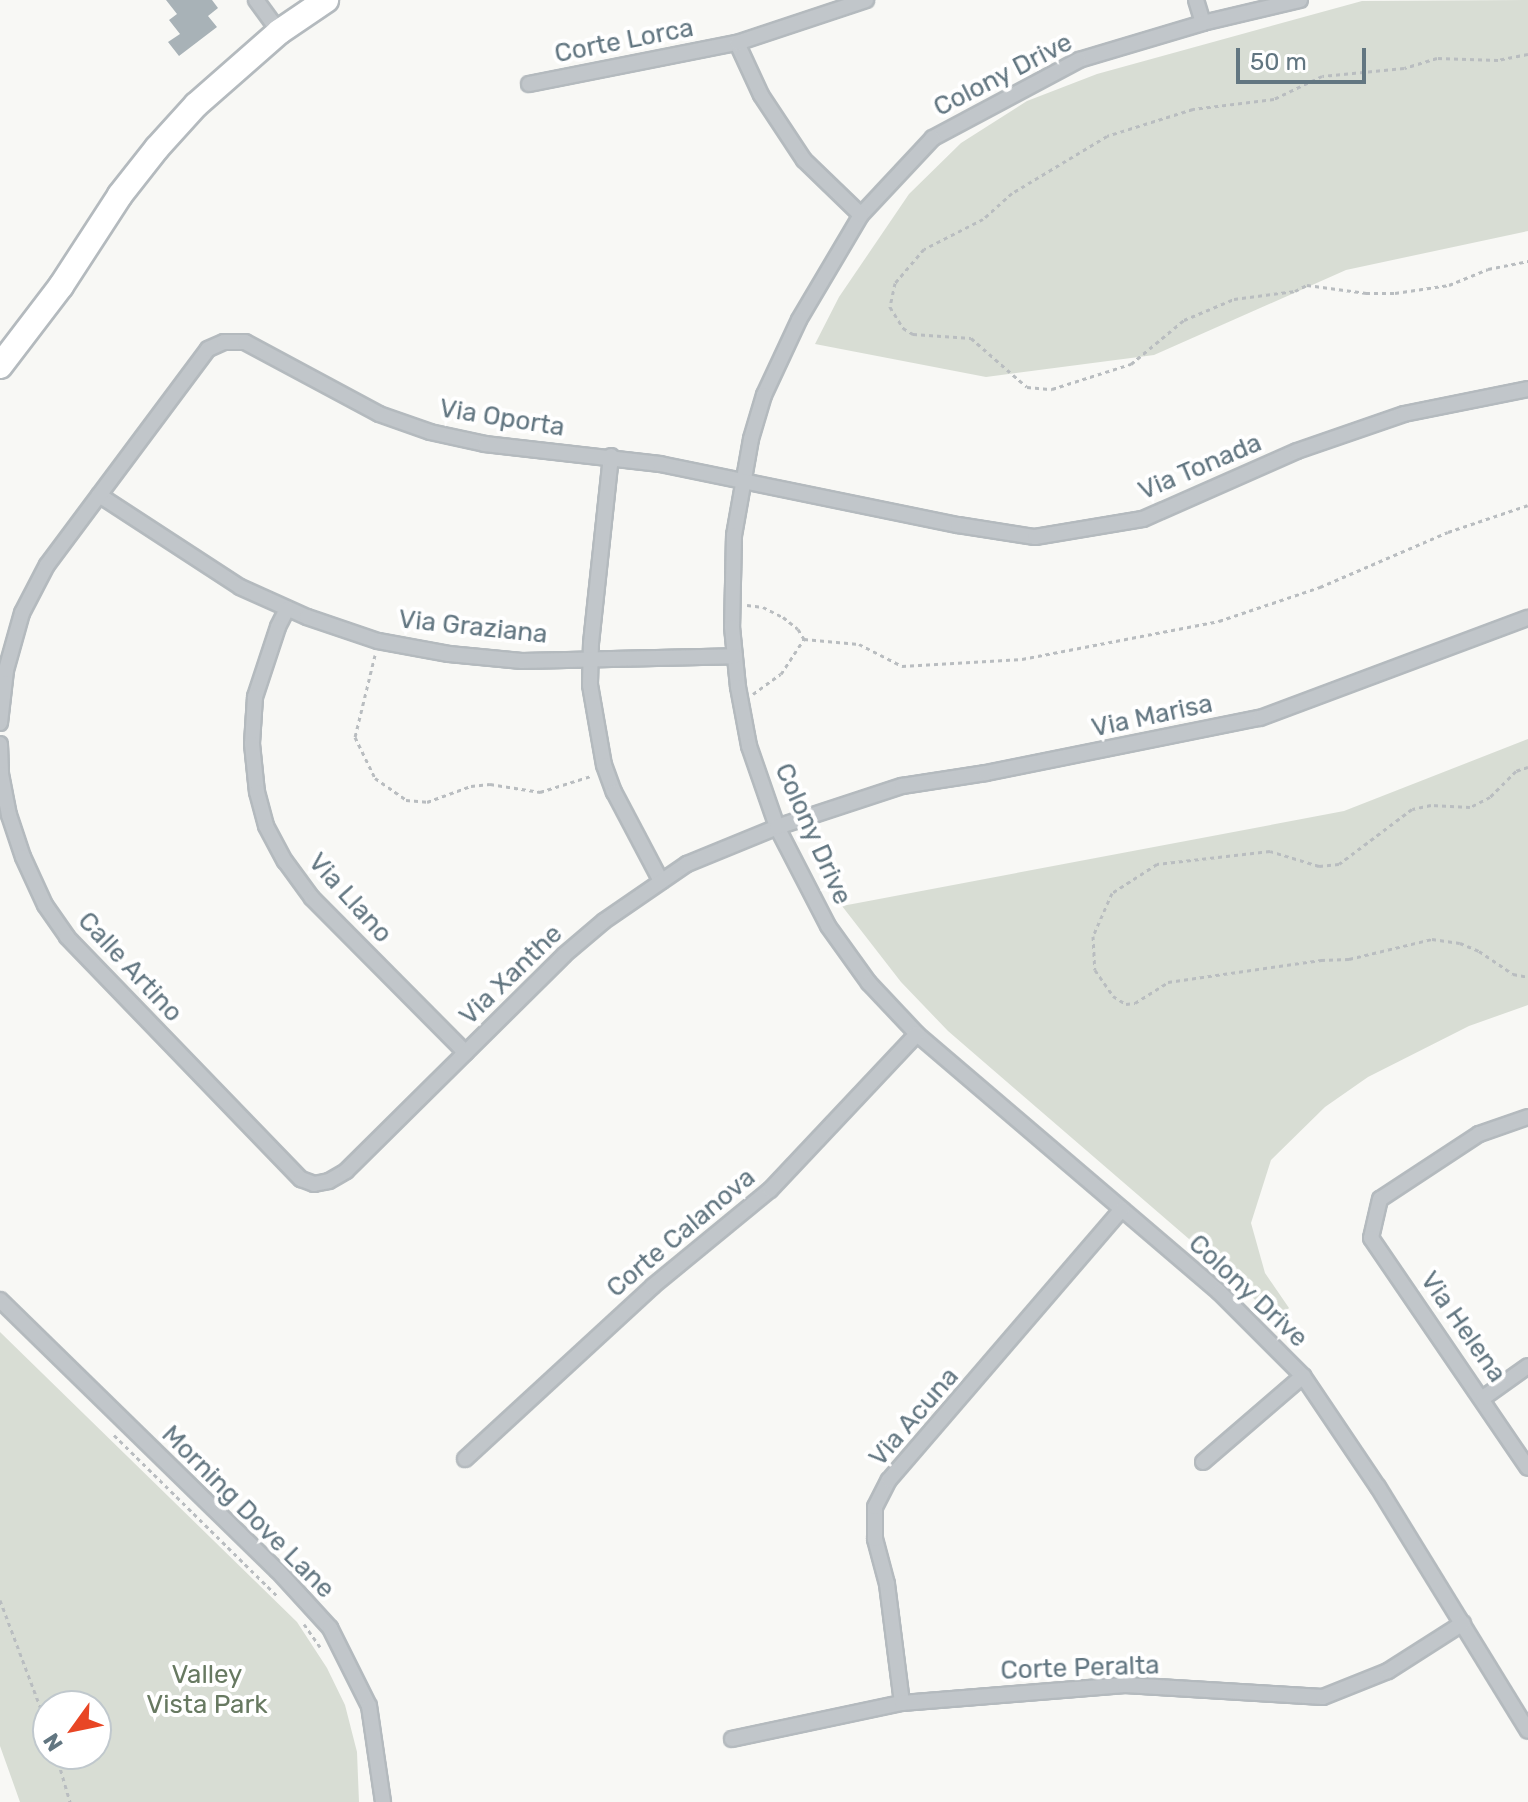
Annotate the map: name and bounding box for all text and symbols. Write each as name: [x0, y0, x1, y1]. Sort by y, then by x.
street label: Corte Lorca: [552, 12, 696, 70]
street label: Colony Drive: [928, 27, 1078, 123]
scale bar: [1240, 32, 1370, 82]
text: 50 m: [1250, 48, 1307, 76]
street label: Via Oporta: [437, 393, 567, 443]
street label: Via Tonada: [1133, 427, 1267, 507]
street label: Via Graziana: [397, 604, 549, 650]
street label: Via Marisa: [1089, 688, 1215, 744]
street label: Colony Drive: [768, 758, 858, 910]
street label: Via Llano: [302, 847, 398, 949]
street label: Calle Artino: [71, 905, 189, 1029]
street label: Via Xanthe: [453, 918, 569, 1032]
street label: Corte Calanova: [601, 1162, 761, 1304]
street label: Colony Drive: [1182, 1228, 1314, 1354]
street label: Via Helena: [1413, 1266, 1513, 1388]
street label: Via Acuna: [862, 1361, 966, 1473]
street label: Morning Dove Lane: [155, 1419, 341, 1605]
street label: Corte Peralta: [1000, 1650, 1160, 1686]
park label: Valley Vista Park: [146, 1659, 268, 1720]
north arrow: [32, 1690, 112, 1770]
text: N: [38, 1728, 69, 1756]

